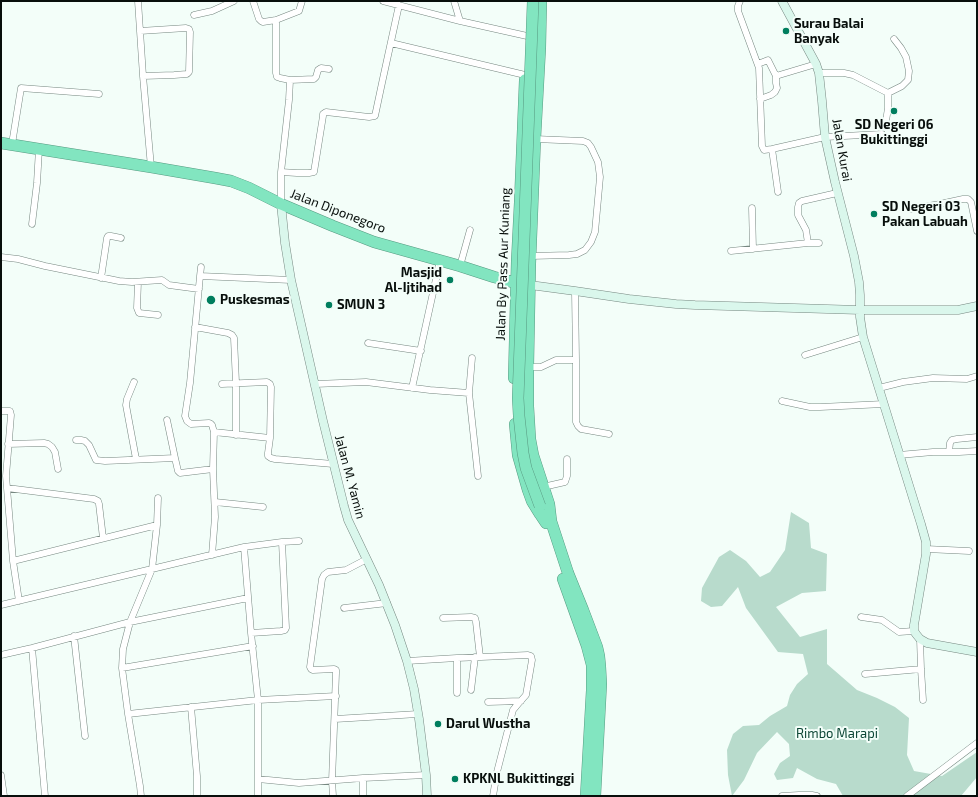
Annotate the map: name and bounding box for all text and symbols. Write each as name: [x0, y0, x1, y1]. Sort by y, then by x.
place label: Surau Balai Banyak: [794, 16, 864, 47]
marker: Surau Balai Banyak: [781, 26, 791, 36]
marker: SD Negeri 06 Bukittinggi: [889, 106, 899, 116]
street label: Jalan Kurai: [829, 117, 855, 183]
place label: SD Negeri 06 Bukittinggi: [855, 117, 933, 148]
street label: Jalan Diponegoro: [288, 186, 388, 236]
street label: Jalan By Pass Aur Kuniang: [493, 187, 513, 341]
place label: SD Negeri 03 Pakan Labuah: [882, 199, 968, 230]
marker: SD Negeri 03 Pakan Labuah: [869, 209, 879, 219]
place label: Masjid Al-Ijtihad: [385, 265, 442, 296]
marker: Masjid Al-Ijtihad: [445, 275, 455, 285]
place label: Puskesmas: [220, 292, 290, 308]
marker: Puskesmas: [205, 294, 217, 306]
place label: SMUN 3: [337, 297, 385, 313]
marker: SMUN 3: [324, 300, 334, 310]
street label: Jalan M. Yamin: [331, 433, 369, 521]
place label: Darul Wustha: [446, 716, 530, 732]
marker: Darul Wustha: [433, 719, 443, 729]
park label: Rimbo Marapi: [796, 726, 878, 742]
place label: KPKNL Bukittinggi: [463, 771, 574, 787]
marker: KPKNL Bukittinggi: [450, 774, 460, 784]

